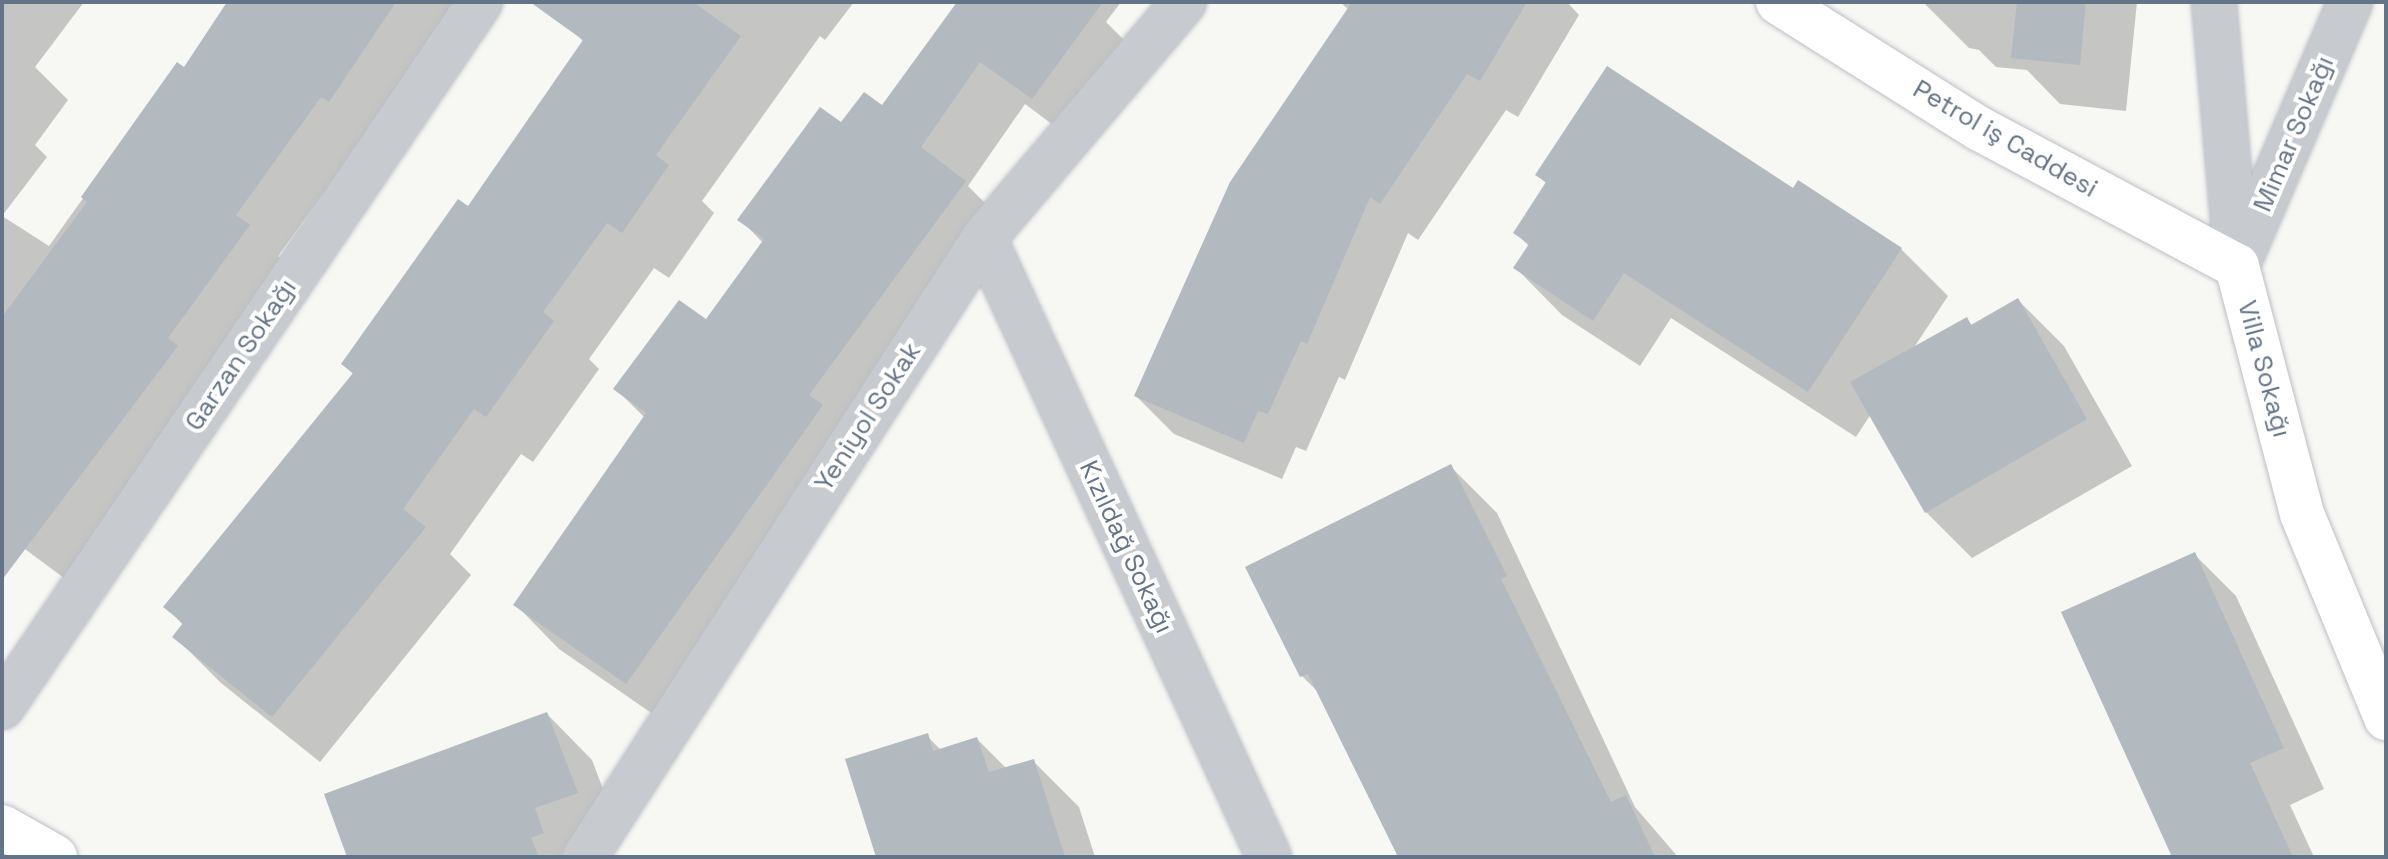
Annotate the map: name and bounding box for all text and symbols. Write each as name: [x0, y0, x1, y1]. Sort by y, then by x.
street label: Mimar Sokağı: [2247, 51, 2341, 217]
street label: Petrol iş Caddesi: [1907, 74, 2103, 204]
street label: Garzan Sokağı: [179, 273, 303, 437]
street label: Villa Sokağı: [2231, 297, 2297, 441]
street label: Yeniyol Sokak: [808, 337, 928, 497]
street label: Kızıldağ Sokağı: [1072, 456, 1180, 638]

